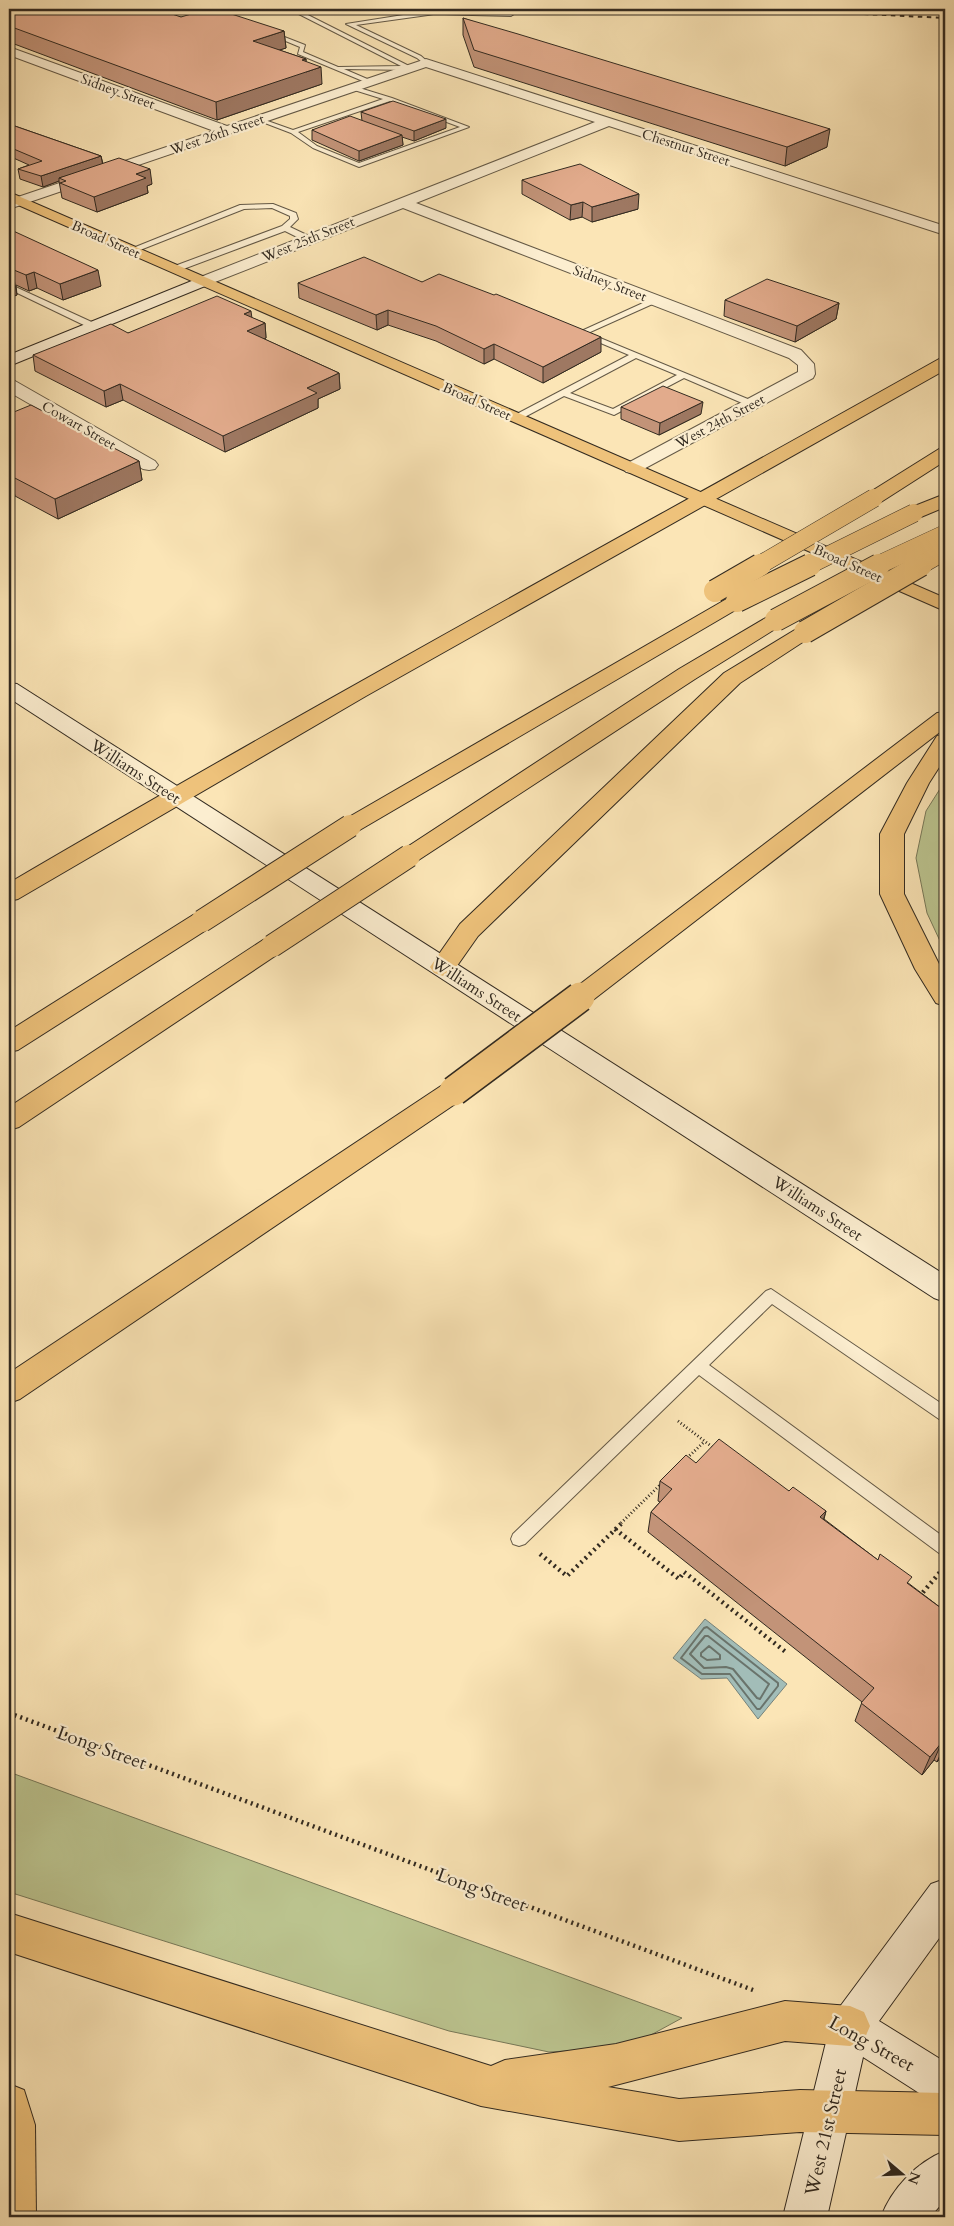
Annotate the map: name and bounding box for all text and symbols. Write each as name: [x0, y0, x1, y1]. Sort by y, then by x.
street label: Sidney Street: [78, 69, 158, 114]
street label: West 26th Street: [167, 109, 267, 160]
street label: Chestnut Street: [639, 124, 733, 171]
street label: West 25th Street: [258, 212, 358, 267]
street label: Broad Street: [69, 216, 144, 263]
street label: Sidney Street: [570, 261, 650, 306]
street label: Broad Street: [440, 378, 515, 425]
street label: West 24th Street: [671, 390, 769, 453]
street label: Cowart Street: [38, 397, 120, 455]
street label: Broad Street: [811, 540, 886, 587]
street label: Williams Street: [85, 734, 185, 809]
street label: Williams Street: [426, 952, 526, 1027]
street label: Williams Street: [767, 1171, 867, 1246]
street label: Long Street: [53, 1720, 150, 1776]
street label: Long Street: [433, 1862, 530, 1918]
street label: Long Street: [824, 2010, 919, 2078]
street label: West 21st Street: [798, 2066, 853, 2199]
north arrow: [876, 2148, 926, 2198]
text: N: [903, 2169, 925, 2187]

